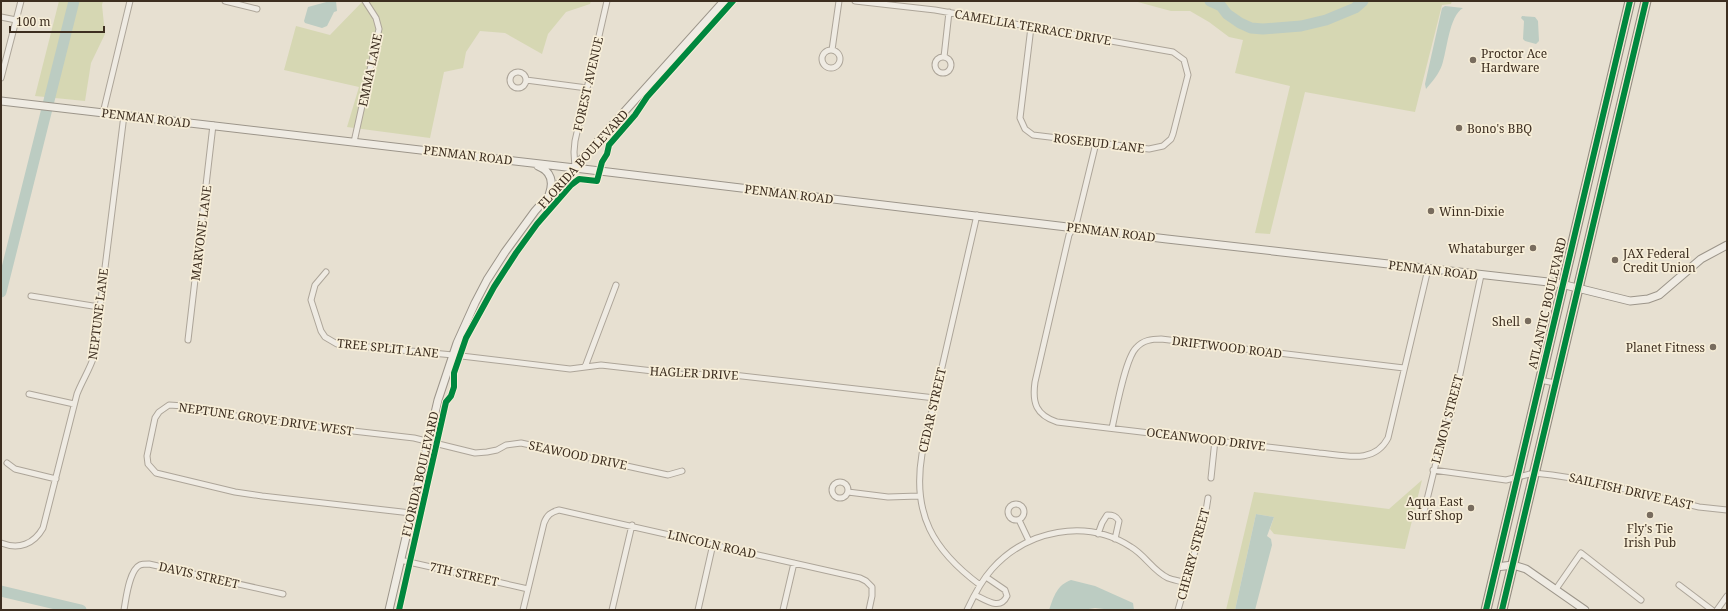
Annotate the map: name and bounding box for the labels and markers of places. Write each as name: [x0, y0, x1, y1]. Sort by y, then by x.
place label: Proctor Ace Hardware: [1481, 45, 1547, 76]
marker: Proctor Ace Hardware: [1468, 55, 1478, 65]
place label: Bono's BBQ: [1467, 120, 1532, 137]
marker: Bono's BBQ: [1454, 123, 1464, 133]
place label: Winn-Dixie: [1439, 203, 1504, 220]
marker: Winn-Dixie: [1426, 206, 1436, 216]
place label: Whataburger: [1448, 240, 1525, 257]
marker: Whataburger: [1528, 243, 1538, 253]
place label: JAX Federal Credit Union: [1622, 245, 1696, 276]
marker: JAX Federal Credit Union: [1610, 255, 1620, 265]
place label: Shell: [1492, 313, 1520, 330]
marker: Shell: [1523, 316, 1533, 326]
place label: Planet Fitness: [1626, 339, 1705, 356]
marker: Planet Fitness: [1708, 342, 1718, 352]
place label: Aqua East Surf Shop: [1406, 493, 1463, 524]
marker: Aqua East Surf Shop: [1466, 503, 1476, 513]
marker: Fly's Tie Irish Pub: [1645, 510, 1655, 520]
place label: Fly's Tie Irish Pub: [1624, 520, 1676, 551]

